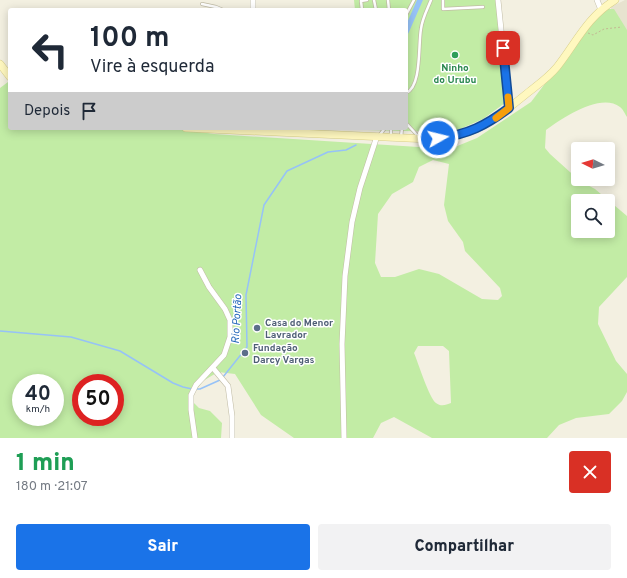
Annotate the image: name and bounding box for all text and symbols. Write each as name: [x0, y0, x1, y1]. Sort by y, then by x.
text: 100 m: [90, 21, 170, 57]
icon: left: [24, 24, 76, 76]
pin: [486, 31, 520, 65]
icon: arrive: [492, 37, 514, 59]
marker: Ninho do Urubu: [450, 50, 460, 60]
text: Vire à esquerda: [90, 56, 214, 79]
place label: Ninho do Urubu: [434, 62, 476, 87]
icon: arrive: [78, 100, 100, 122]
text: Depois: [24, 102, 70, 121]
position arrow: [417, 117, 459, 159]
north arrow: [571, 142, 615, 186]
map controls: [571, 142, 615, 238]
button: search: [571, 194, 615, 238]
water label: Rio Portão: [229, 294, 245, 344]
place label: Casa do Menor Lavrador: [265, 317, 334, 342]
marker: Casa do Menor Lavrador: [252, 323, 262, 333]
place label: Fundação Darcy Vargas: [253, 342, 315, 367]
marker: Fundação Darcy Vargas: [240, 348, 250, 358]
speed limit sign: 50: [72, 374, 124, 426]
text: 40: [25, 382, 51, 408]
text: km/h: [26, 403, 50, 416]
text: 1 min: [16, 449, 75, 479]
button: close: [569, 451, 611, 493]
text: 180 m · 21:07: [16, 479, 88, 495]
button: Sair: [16, 524, 310, 570]
button: Compartilhar: [318, 524, 611, 570]

